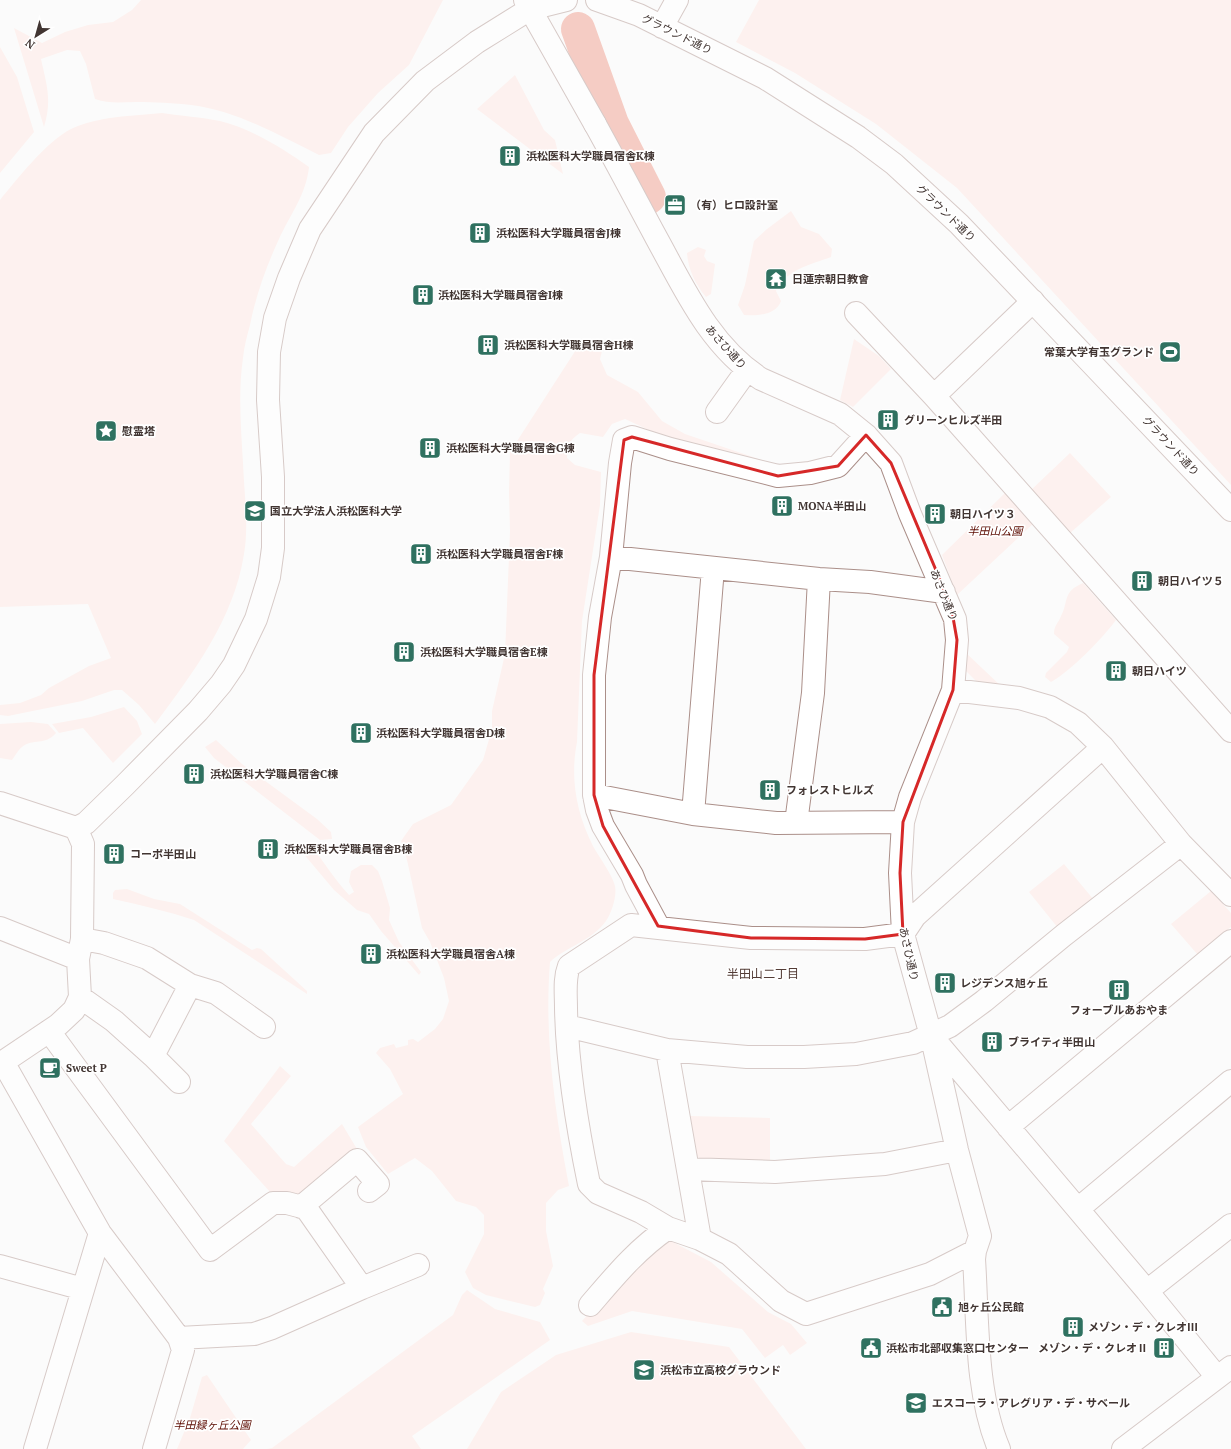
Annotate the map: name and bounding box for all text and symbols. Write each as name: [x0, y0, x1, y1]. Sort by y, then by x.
street label: グラウンド通り: [639, 11, 715, 57]
north arrow: [16, 16, 56, 56]
text: N: [22, 35, 38, 52]
building icon: 浜松医科大学職員宿舎K棟: [497, 143, 523, 169]
place label: 浜松医科大学職員宿舎K棟: [526, 149, 655, 163]
street label: グラウンド通り: [913, 181, 979, 245]
office icon: （有）ヒロ設計室: [662, 192, 688, 218]
place label: （有）ヒロ設計室: [690, 198, 778, 212]
building icon: 浜松医科大学職員宿舎J棟: [467, 220, 493, 246]
place label: 浜松医科大学職員宿舎J棟: [496, 226, 621, 240]
temple icon: 日蓮宗朝日教會: [763, 266, 789, 292]
place label: 日蓮宗朝日教會: [792, 272, 869, 286]
building icon: 浜松医科大学職員宿舎I棟: [410, 282, 436, 308]
place label: 浜松医科大学職員宿舎I棟: [438, 288, 563, 302]
street label: あさひ通り: [702, 322, 750, 372]
building icon: 浜松医科大学職員宿舎H棟: [475, 332, 501, 358]
place label: 浜松医科大学職員宿舎H棟: [504, 338, 633, 352]
sports icon: 常葉大学有玉グランド: [1157, 339, 1183, 365]
place label: 常葉大学有玉グランド: [1044, 345, 1154, 359]
building icon: グリーンヒルズ半田: [875, 407, 901, 433]
place label: グリーンヒルズ半田: [904, 413, 1002, 427]
street label: グラウンド通り: [1140, 413, 1202, 479]
place icon: 慰霊塔: [93, 418, 119, 444]
place label: 慰霊塔: [122, 424, 155, 438]
building icon: 浜松医科大学職員宿舎G棟: [417, 435, 443, 461]
place label: 浜松医科大学職員宿舎G棟: [446, 441, 575, 455]
building icon: MONA半田山: [769, 493, 795, 519]
school or university icon: 国立大学法人浜松医科大学: [242, 498, 268, 524]
place label: MONA半田山: [798, 499, 866, 513]
building icon: 朝日ハイツ３: [922, 501, 948, 527]
place label: 国立大学法人浜松医科大学: [270, 504, 402, 518]
place label: 朝日ハイツ３: [950, 507, 1016, 521]
park label: 半田山公園: [968, 524, 1024, 538]
building icon: 浜松医科大学職員宿舎F棟: [408, 541, 434, 567]
place label: 浜松医科大学職員宿舎F棟: [436, 547, 563, 561]
street label: あさひ通り: [927, 567, 961, 623]
building icon: 朝日ハイツ５: [1129, 568, 1155, 594]
place label: 朝日ハイツ５: [1158, 574, 1224, 588]
building icon: 浜松医科大学職員宿舎E棟: [391, 639, 417, 665]
place label: 浜松医科大学職員宿舎E棟: [420, 645, 548, 659]
building icon: 朝日ハイツ: [1103, 658, 1129, 684]
place label: 朝日ハイツ: [1132, 664, 1187, 678]
building icon: 浜松医科大学職員宿舎D棟: [348, 720, 374, 746]
place label: 浜松医科大学職員宿舎D棟: [376, 726, 505, 740]
building icon: 浜松医科大学職員宿舎C棟: [181, 761, 207, 787]
place label: 浜松医科大学職員宿舎C棟: [210, 767, 338, 781]
building icon: フォレストヒルズ: [757, 777, 783, 803]
place label: フォレストヒルズ: [786, 783, 874, 797]
building icon: 浜松医科大学職員宿舎B棟: [255, 836, 281, 862]
building icon: コーポ半田山: [101, 841, 127, 867]
place label: 浜松医科大学職員宿舎B棟: [284, 842, 412, 856]
place label: コーポ半田山: [130, 847, 196, 861]
street label: あさひ通り: [896, 926, 922, 982]
building icon: 浜松医科大学職員宿舎A棟: [358, 941, 384, 967]
place label: 浜松医科大学職員宿舎A棟: [386, 947, 515, 961]
district label: 半田山二丁目: [727, 966, 799, 981]
building icon: レジデンス旭ヶ丘: [932, 970, 958, 996]
place label: レジデンス旭ヶ丘: [960, 976, 1048, 990]
building icon: フォーブルあおやま: [1106, 977, 1132, 1003]
place label: フォーブルあおやま: [1070, 1003, 1168, 1017]
building icon: ブライティ半田山: [979, 1029, 1005, 1055]
place label: ブライティ半田山: [1008, 1035, 1095, 1049]
cafe icon: Sweet P: [37, 1055, 63, 1081]
place label: Sweet P: [66, 1061, 107, 1075]
public building icon: 旭ヶ丘公民館: [929, 1294, 955, 1320]
place label: 旭ヶ丘公民館: [958, 1300, 1024, 1314]
building icon: メゾン・デ・クレオⅢ: [1060, 1314, 1086, 1340]
place label: メゾン・デ・クレオⅢ: [1088, 1320, 1198, 1334]
public building icon: 浜松市北部収集窓口センター: [858, 1335, 884, 1361]
building icon: メゾン・デ・クレオⅡ: [1151, 1335, 1177, 1361]
place label: 浜松市北部収集窓口センター: [886, 1341, 1029, 1355]
place label: メゾン・デ・クレオⅡ: [1038, 1341, 1148, 1355]
school or university icon: 浜松市立高校グラウンド: [631, 1357, 657, 1383]
place label: 浜松市立高校グラウンド: [660, 1363, 781, 1377]
school or university icon: エスコーラ・アレグリア・デ・サベール: [903, 1390, 929, 1416]
place label: エスコーラ・アレグリア・デ・サベール: [932, 1396, 1130, 1410]
park label: 半田緑ヶ丘公園: [174, 1418, 252, 1432]

